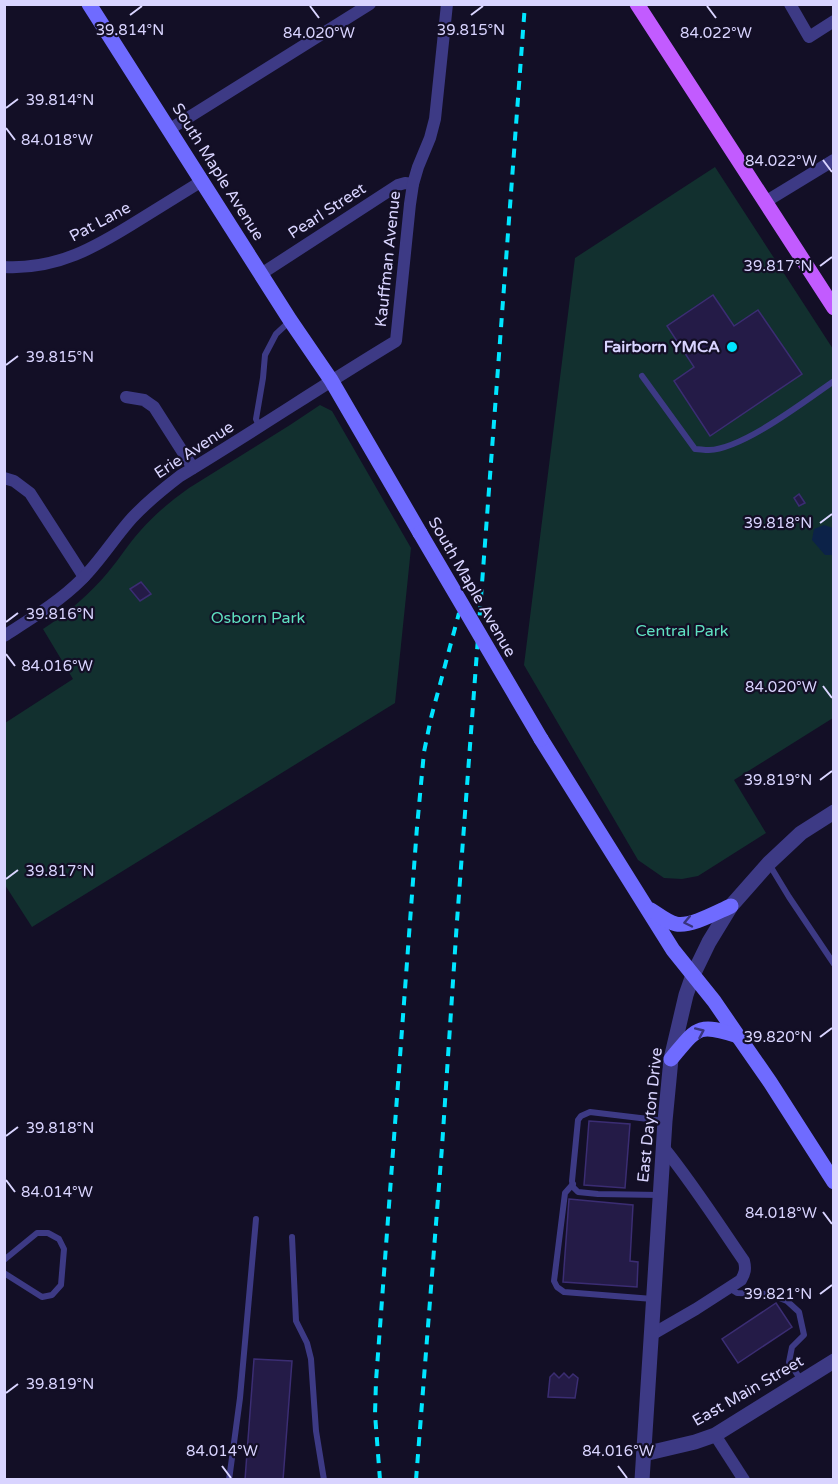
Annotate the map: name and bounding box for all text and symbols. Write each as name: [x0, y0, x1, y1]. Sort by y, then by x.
text: 39.814°N: [96, 21, 164, 39]
text: 39.815°N: [437, 21, 505, 39]
text: 84.020°W: [283, 24, 355, 42]
text: 84.022°W: [680, 24, 752, 42]
text: 39.814°N: [26, 91, 94, 109]
street label: South Maple Avenue: [168, 100, 268, 244]
text: 84.018°W: [21, 131, 93, 149]
text: 84.022°W: [745, 152, 817, 170]
street label: Pearl Street: [284, 178, 370, 244]
street label: Kauffman Avenue: [371, 190, 405, 328]
street label: Pat Lane: [66, 198, 134, 246]
text: 39.817°N: [744, 257, 812, 275]
place label: Fairborn YMCA: [604, 337, 720, 357]
marker: Fairborn YMCA: [725, 340, 739, 354]
text: 39.815°N: [26, 348, 94, 366]
street label: Erie Avenue: [151, 417, 237, 483]
street label: South Maple Avenue: [424, 513, 520, 661]
text: 39.818°N: [744, 514, 812, 532]
text: 39.816°N: [26, 605, 94, 623]
park label: Osborn Park: [211, 608, 306, 628]
park label: Central Park: [635, 621, 729, 641]
text: 84.016°W: [21, 657, 93, 675]
text: 84.020°W: [745, 678, 817, 696]
text: 39.819°N: [744, 771, 812, 789]
text: 39.817°N: [26, 862, 94, 880]
one-way arrow: [684, 915, 694, 928]
one-way arrow: [694, 1027, 705, 1039]
text: 39.820°N: [744, 1028, 812, 1046]
street label: East Dayton Drive: [633, 1046, 667, 1184]
text: 39.818°N: [26, 1119, 94, 1137]
text: 84.014°W: [21, 1183, 93, 1201]
text: 84.018°W: [745, 1204, 817, 1222]
text: 39.821°N: [744, 1285, 812, 1303]
street label: East Main Street: [689, 1351, 807, 1431]
text: 39.819°N: [26, 1375, 94, 1393]
text: 84.014°W: [186, 1442, 258, 1460]
text: 84.016°W: [582, 1442, 654, 1460]

